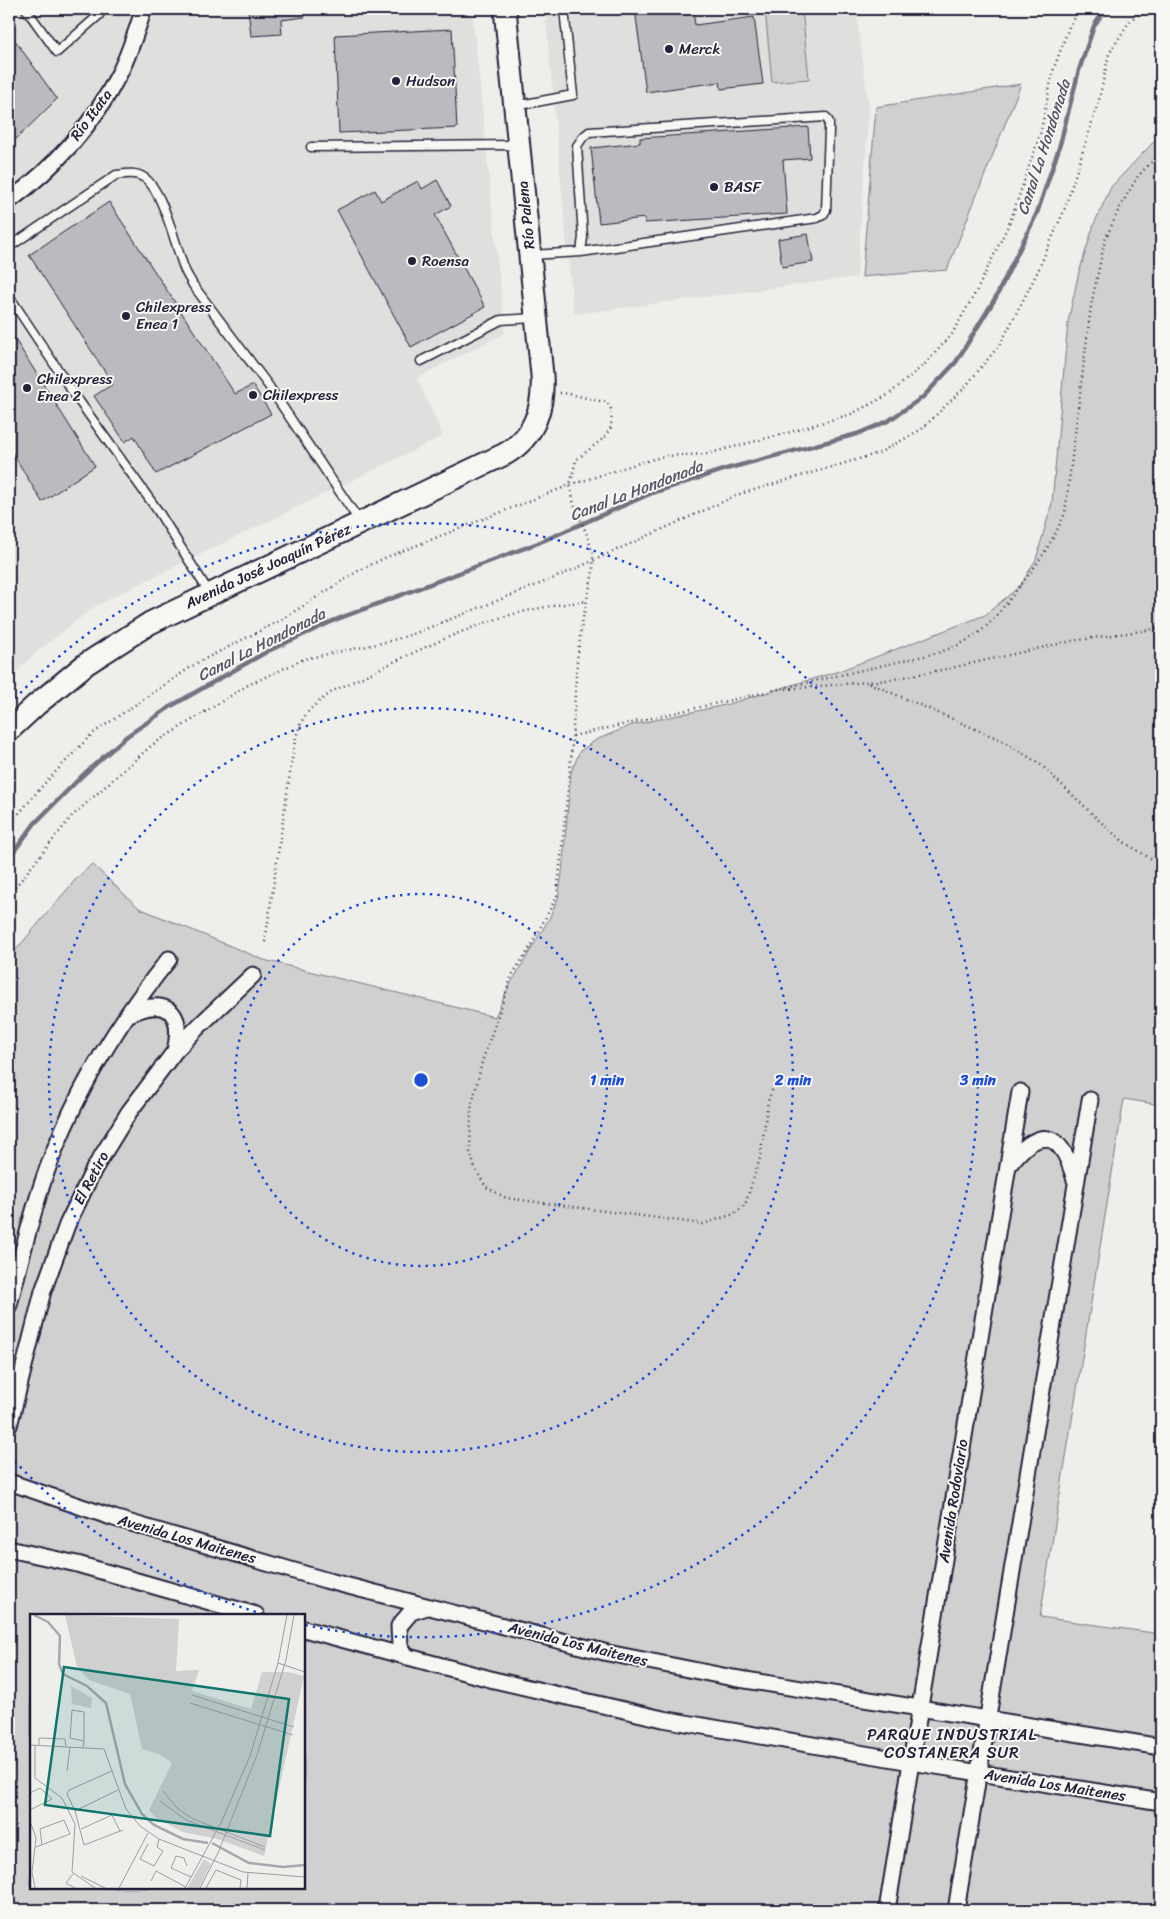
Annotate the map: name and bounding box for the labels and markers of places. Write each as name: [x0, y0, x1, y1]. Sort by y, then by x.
place label: Merck: [679, 36, 721, 62]
marker: Merck: [663, 43, 675, 55]
place label: Hudson: [406, 68, 455, 94]
marker: Hudson: [390, 75, 402, 87]
place label: BASF: [724, 174, 762, 200]
marker: BASF: [708, 181, 720, 193]
place label: Roensa: [422, 248, 469, 274]
marker: Roensa: [406, 255, 418, 267]
place label: Chilexpress Enea 1: [136, 294, 211, 337]
marker: Chilexpress Enea 1: [120, 310, 132, 322]
place label: Chilexpress Enea 2: [37, 366, 112, 409]
marker: Chilexpress Enea 2: [21, 382, 33, 394]
place label: Chilexpress: [263, 382, 338, 408]
marker: Chilexpress: [247, 389, 259, 401]
centre of rings: [412, 1071, 430, 1089]

